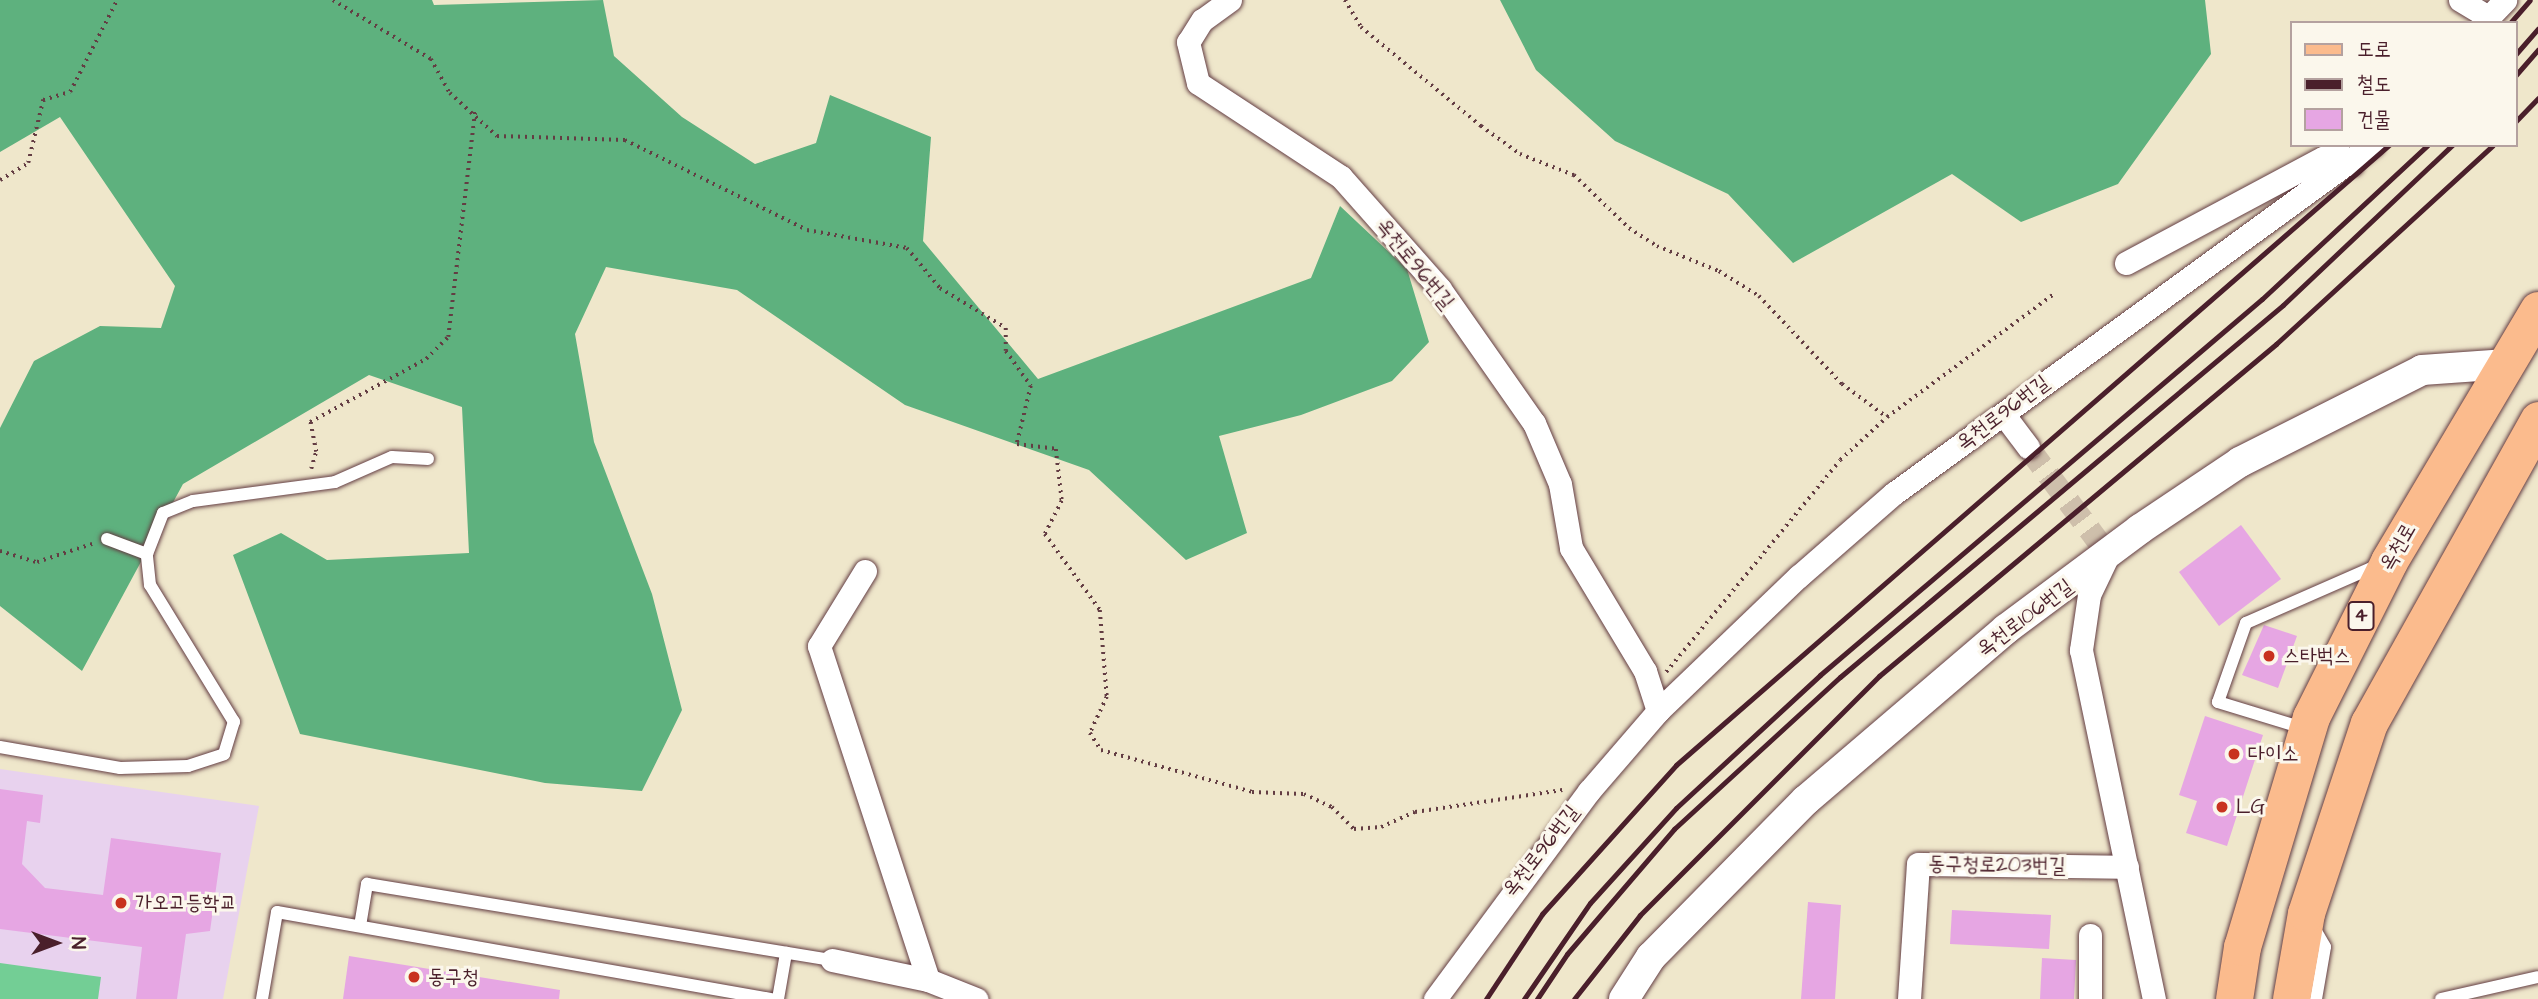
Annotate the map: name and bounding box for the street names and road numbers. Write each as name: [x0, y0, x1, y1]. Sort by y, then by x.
street label: 옥천로96번길: [1371, 213, 1459, 315]
street label: 옥천로96번길: [1952, 370, 2054, 456]
street label: 옥천로: [2374, 519, 2422, 575]
street label: 옥천로106번길: [1972, 574, 2078, 662]
road number: 4: [2347, 600, 2375, 632]
street label: 옥천로96번길: [1497, 800, 1585, 902]
street label: 동구청로203번길: [1928, 851, 2066, 879]

